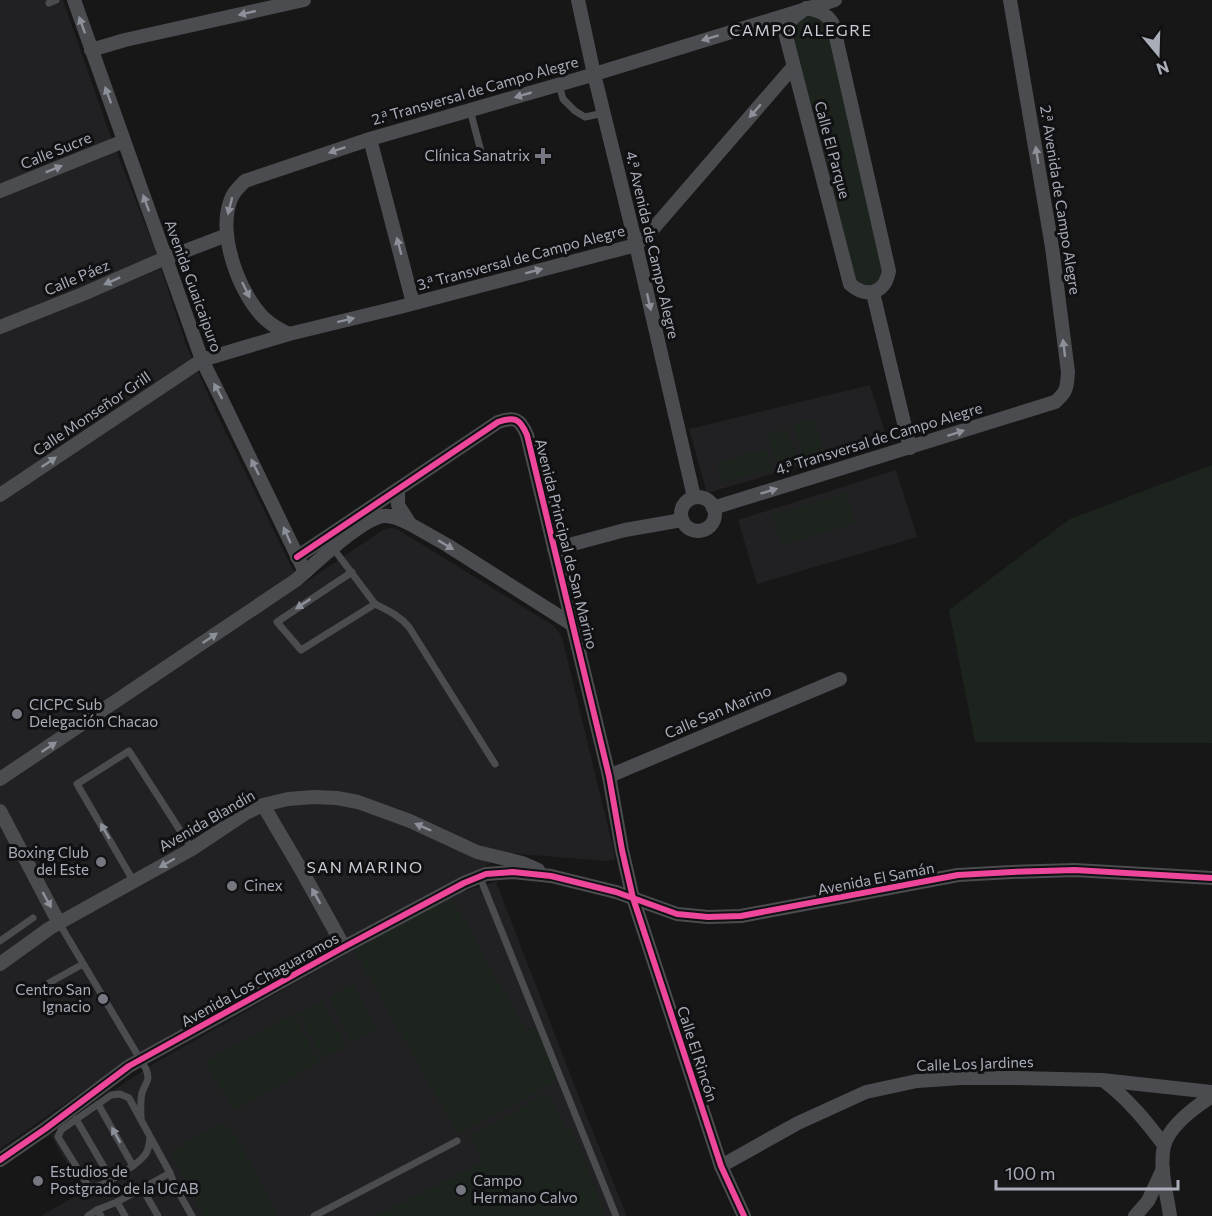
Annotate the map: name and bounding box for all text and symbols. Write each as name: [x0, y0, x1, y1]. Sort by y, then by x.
one-way arrow: [237, 9, 256, 18]
one-way arrow: [77, 16, 87, 34]
district label: CAMPO ALEGRE: [729, 20, 873, 39]
north arrow: [1128, 24, 1188, 84]
one-way arrow: [701, 34, 719, 44]
street label: 2.ª Transversal de Campo Alegre: [369, 52, 580, 128]
text: N: [1154, 58, 1172, 80]
one-way arrow: [102, 86, 112, 104]
one-way arrow: [514, 90, 533, 100]
street label: Calle El Parque: [811, 99, 855, 201]
one-way arrow: [749, 103, 762, 118]
street label: 2.ª Avenida de Campo Alegre: [1037, 104, 1085, 296]
street label: Calle Sucre: [18, 128, 94, 172]
one-way arrow: [1032, 145, 1041, 164]
one-way arrow: [327, 146, 345, 155]
place label: Clínica Sanatrix: [424, 146, 530, 164]
marker: Clínica Sanatrix: [534, 147, 552, 165]
street label: 4.ª Avenida de Campo Alegre: [623, 149, 683, 340]
one-way arrow: [45, 164, 63, 173]
one-way arrow: [141, 194, 151, 212]
one-way arrow: [225, 196, 234, 215]
street label: Avenida Guaicaipuro: [162, 217, 226, 354]
street label: 3.ª Transversal de Campo Alegre: [415, 221, 627, 293]
one-way arrow: [394, 237, 403, 255]
street label: Calle Páez: [41, 255, 112, 299]
one-way arrow: [525, 266, 544, 276]
one-way arrow: [103, 277, 121, 286]
one-way arrow: [240, 281, 250, 299]
one-way arrow: [645, 293, 654, 312]
one-way arrow: [336, 314, 355, 324]
one-way arrow: [1060, 338, 1069, 357]
street label: Calle Monseñor Grill: [29, 367, 154, 459]
one-way arrow: [213, 382, 223, 399]
street label: 4.ª Transversal de Campo Alegre: [773, 398, 984, 478]
one-way arrow: [947, 428, 965, 437]
street label: Avenida Principal de San Marino: [532, 437, 602, 651]
one-way arrow: [40, 457, 57, 468]
one-way arrow: [251, 459, 260, 476]
one-way arrow: [760, 486, 778, 495]
one-way arrow: [283, 526, 292, 543]
one-way arrow: [438, 539, 454, 550]
one-way arrow: [295, 598, 311, 609]
one-way arrow: [202, 632, 218, 644]
street label: Calle San Marino: [662, 680, 774, 742]
place label: CICPC Sub Delegación Chacao: [29, 695, 158, 730]
marker: CICPC Sub Delegación Chacao: [10, 707, 24, 721]
one-way arrow: [40, 741, 56, 753]
street label: Avenida Blandín: [155, 785, 258, 855]
one-way arrow: [99, 823, 110, 839]
one-way arrow: [415, 823, 432, 832]
place label: Boxing Club del Este: [8, 843, 89, 878]
marker: Boxing Club del Este: [94, 855, 108, 869]
district label: SAN MARINO: [306, 857, 424, 876]
one-way arrow: [159, 858, 175, 869]
street label: Avenida El Samán: [816, 858, 936, 898]
place label: Cinex: [244, 876, 283, 894]
marker: Cinex: [225, 879, 239, 893]
one-way arrow: [311, 887, 321, 904]
one-way arrow: [42, 892, 52, 909]
street label: Avenida Los Chaguaramos: [178, 928, 342, 1030]
place label: Centro San Ignacio: [15, 980, 91, 1015]
marker: Centro San Ignacio: [96, 992, 110, 1006]
street label: Calle El Rincón: [674, 1004, 722, 1104]
street label: Calle Los Jardines: [916, 1052, 1034, 1074]
one-way arrow: [110, 1127, 121, 1143]
scale bar: [996, 1153, 1178, 1191]
place label: Estudios de Postgrado de la UCAB: [50, 1162, 199, 1197]
text: 100 m: [1005, 1162, 1055, 1184]
place label: Campo Hermano Calvo: [473, 1171, 578, 1206]
marker: Estudios de Postgrado de la UCAB: [31, 1174, 45, 1188]
marker: Campo Hermano Calvo: [454, 1183, 468, 1197]

